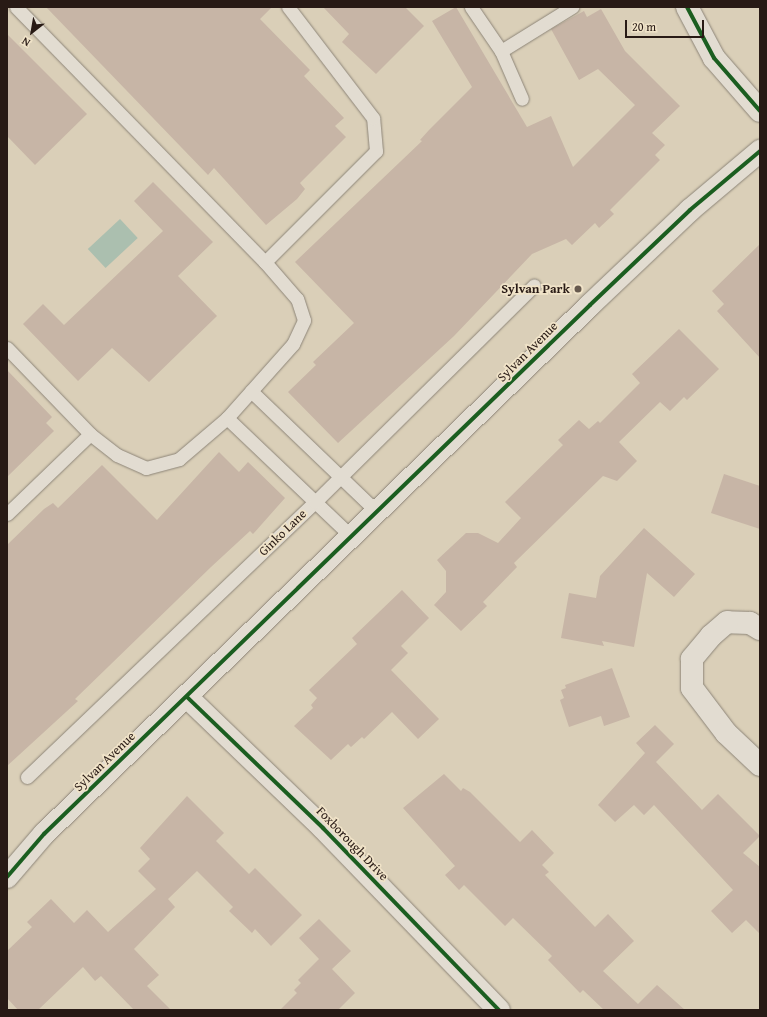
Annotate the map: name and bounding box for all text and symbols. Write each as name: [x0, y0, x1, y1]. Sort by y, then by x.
north arrow: [12, 12, 52, 52]
scale bar: [627, 12, 706, 38]
text: 20 m: [632, 18, 656, 35]
text: N: [19, 34, 33, 51]
place label: Sylvan Park: [501, 281, 570, 297]
marker: Sylvan Park: [573, 284, 583, 294]
street label: Sylvan Avenue: [495, 319, 561, 385]
street label: Ginko Lane: [256, 506, 310, 560]
street label: Sylvan Avenue: [71, 729, 139, 795]
street label: Foxborough Drive: [313, 804, 391, 884]

